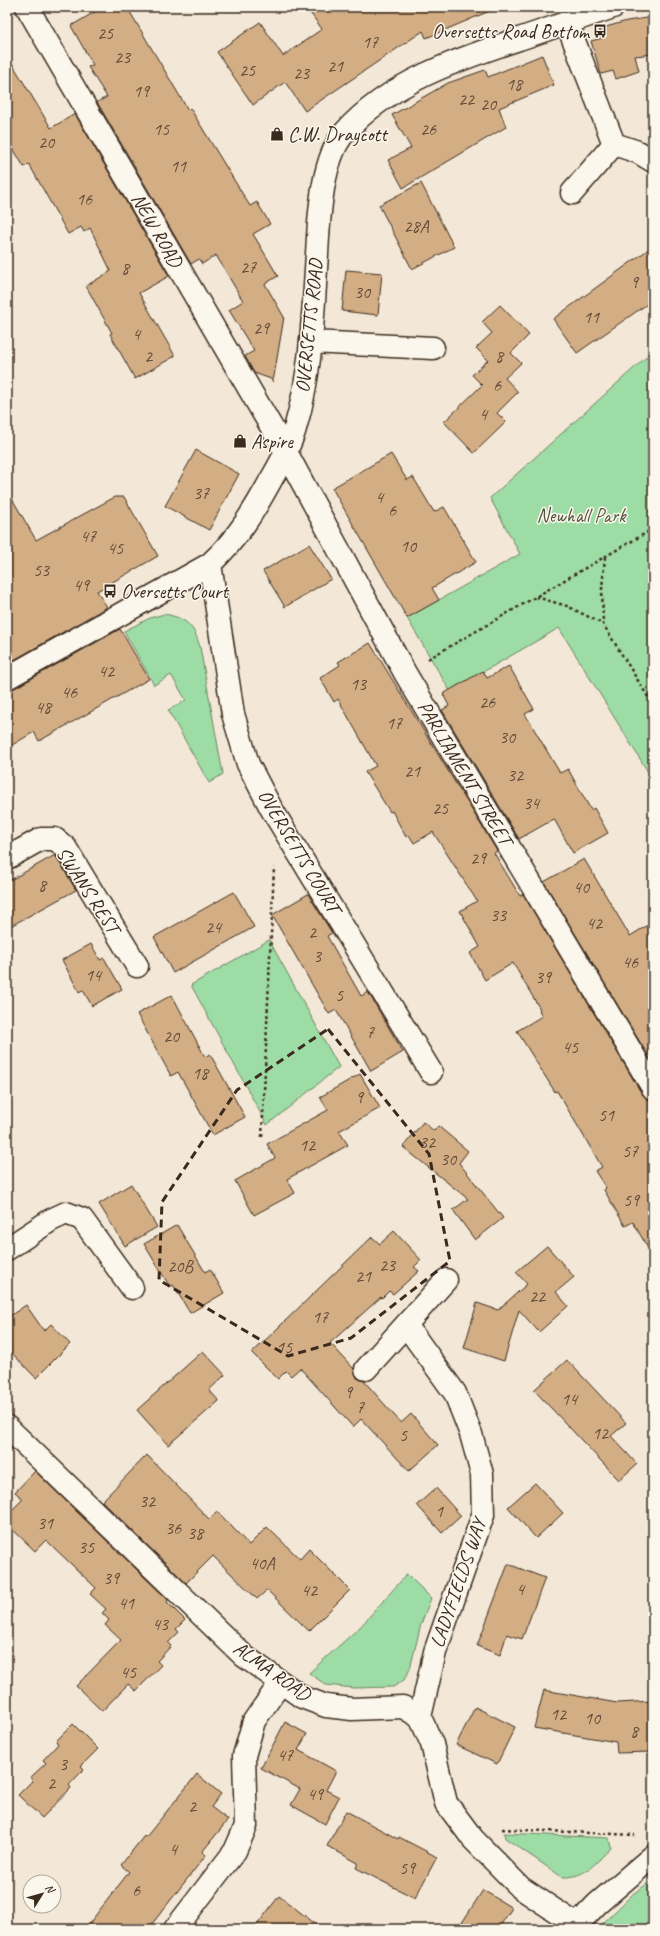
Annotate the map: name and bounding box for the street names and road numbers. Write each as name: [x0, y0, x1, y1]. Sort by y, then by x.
street label: NEW ROAD: [126, 188, 189, 273]
street label: OVERSETTS ROAD: [290, 257, 329, 394]
street label: PARLIAMENT STREET: [412, 696, 520, 853]
street label: OVERSETTS COURT: [252, 785, 348, 921]
street label: SWANS REST: [51, 842, 127, 941]
street label: LADYFIELDS WAY: [424, 1513, 493, 1651]
street label: ALMA ROAD: [229, 1635, 317, 1707]

